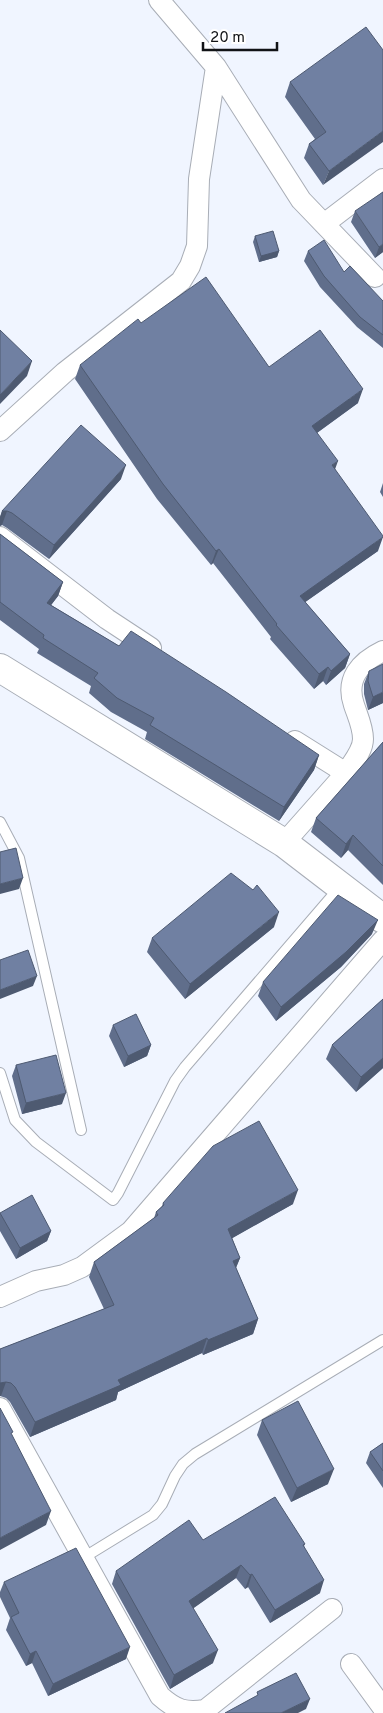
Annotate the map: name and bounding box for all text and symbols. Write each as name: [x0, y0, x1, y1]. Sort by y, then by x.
scale bar: [203, 20, 277, 52]
text: 20 m: [210, 29, 245, 48]

